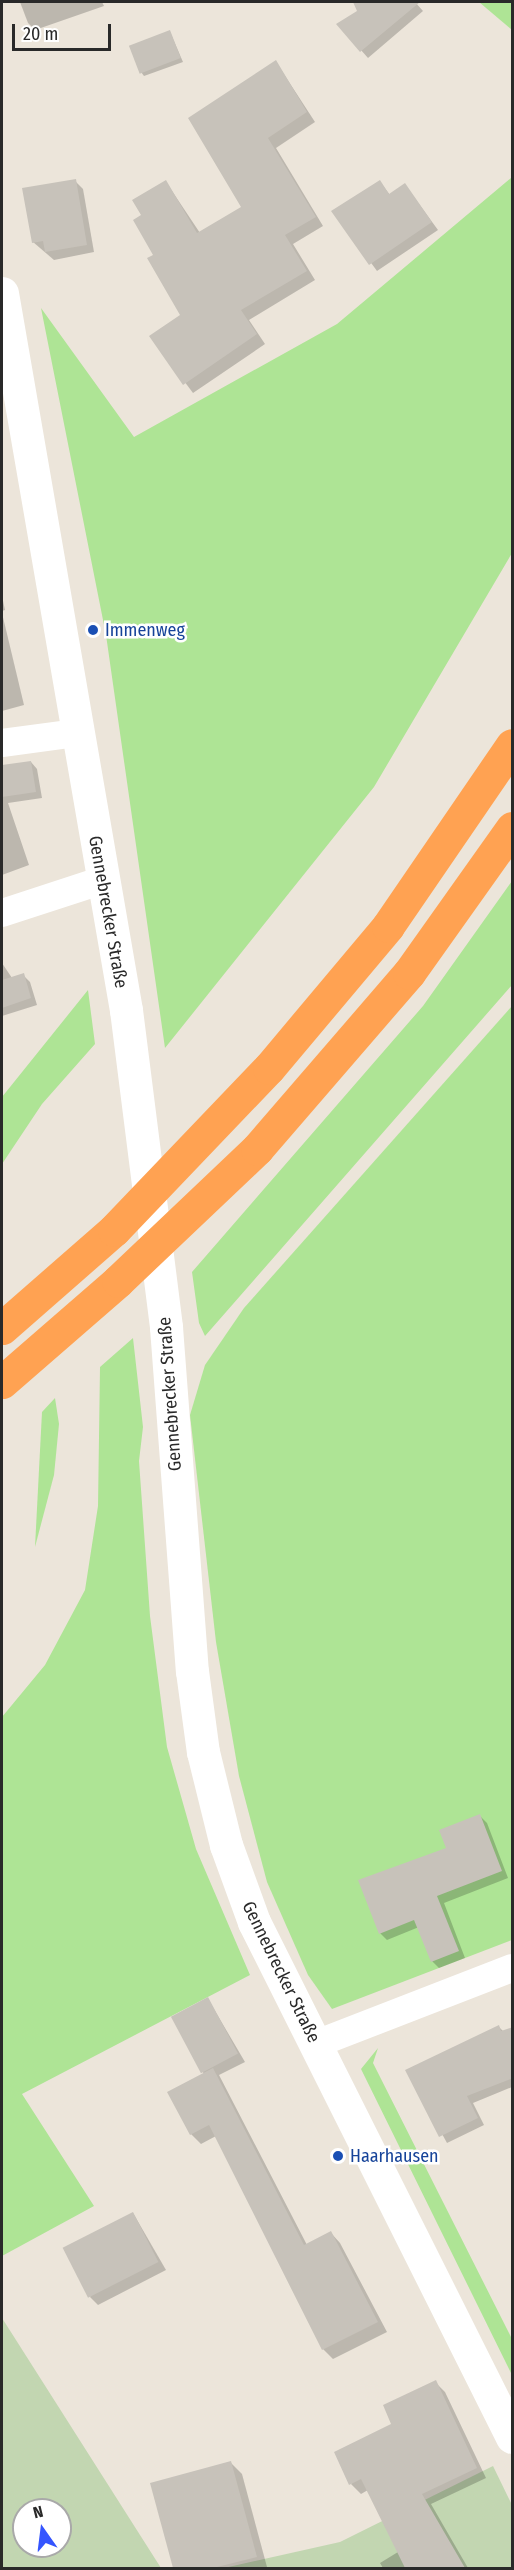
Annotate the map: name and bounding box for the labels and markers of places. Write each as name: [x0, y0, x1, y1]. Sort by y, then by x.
place label: Immenweg: [105, 619, 185, 641]
marker: Immenweg: [86, 623, 100, 637]
place label: Haarhausen: [350, 2145, 439, 2167]
marker: Haarhausen: [331, 2149, 345, 2163]

